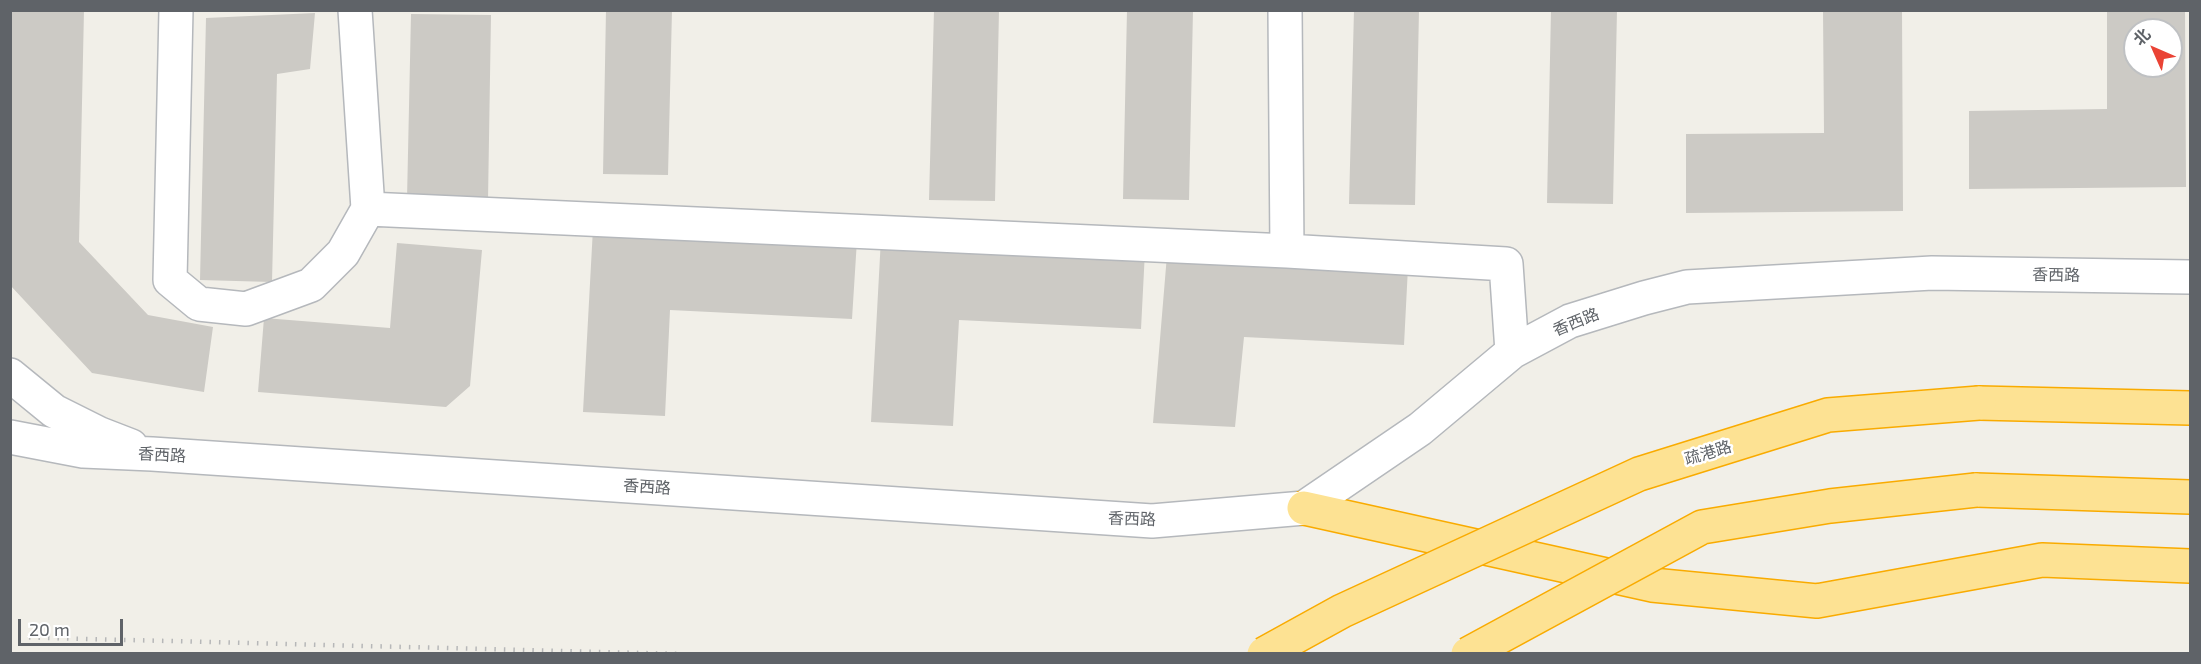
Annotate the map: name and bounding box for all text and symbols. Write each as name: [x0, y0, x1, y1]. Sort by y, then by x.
north arrow: [2123, 18, 2183, 78]
text: 北: [2129, 24, 2154, 49]
street label: 香西路: [2032, 265, 2080, 285]
street label: 香西路: [1550, 304, 1602, 340]
street label: 疏港路: [1682, 437, 1734, 469]
street label: 香西路: [138, 444, 186, 466]
street label: 香西路: [622, 476, 672, 498]
street label: 香西路: [1108, 509, 1156, 529]
scale bar: [21, 607, 126, 645]
text: 20 m: [29, 618, 70, 640]

